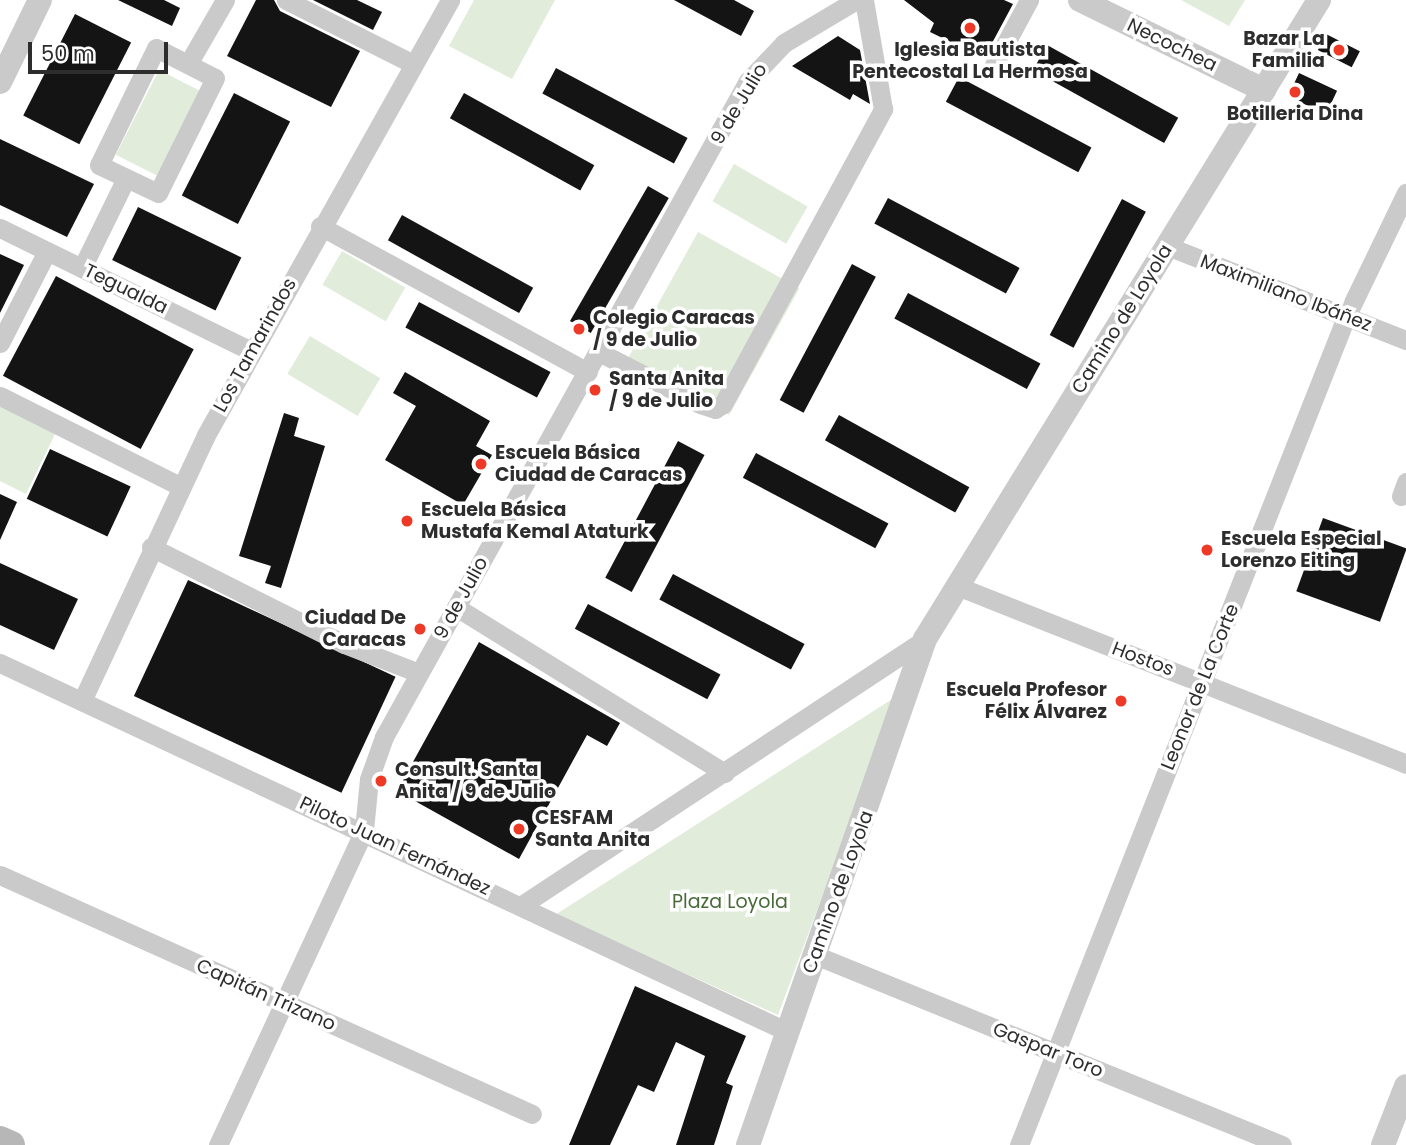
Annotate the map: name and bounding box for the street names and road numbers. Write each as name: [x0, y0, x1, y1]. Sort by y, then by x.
street label: Necochea: [1123, 13, 1221, 77]
street label: 9 de Julio: [706, 59, 772, 149]
street label: Camino de Loyola: [1067, 240, 1177, 398]
street label: Maximiliano Ibáñez: [1197, 250, 1375, 336]
street label: Tegualda: [80, 259, 172, 319]
street label: Los Tamarindos: [209, 274, 301, 416]
street label: 9 de Julio: [429, 553, 493, 643]
street label: Leonor de La Corte: [1156, 601, 1244, 773]
street label: Hostos: [1109, 637, 1177, 681]
street label: Piloto Juan Fernández: [296, 792, 494, 900]
street label: Camino de Loyola: [798, 807, 878, 977]
street label: Capitán Trizano: [193, 954, 339, 1036]
street label: Gaspar Toro: [989, 1018, 1107, 1082]

